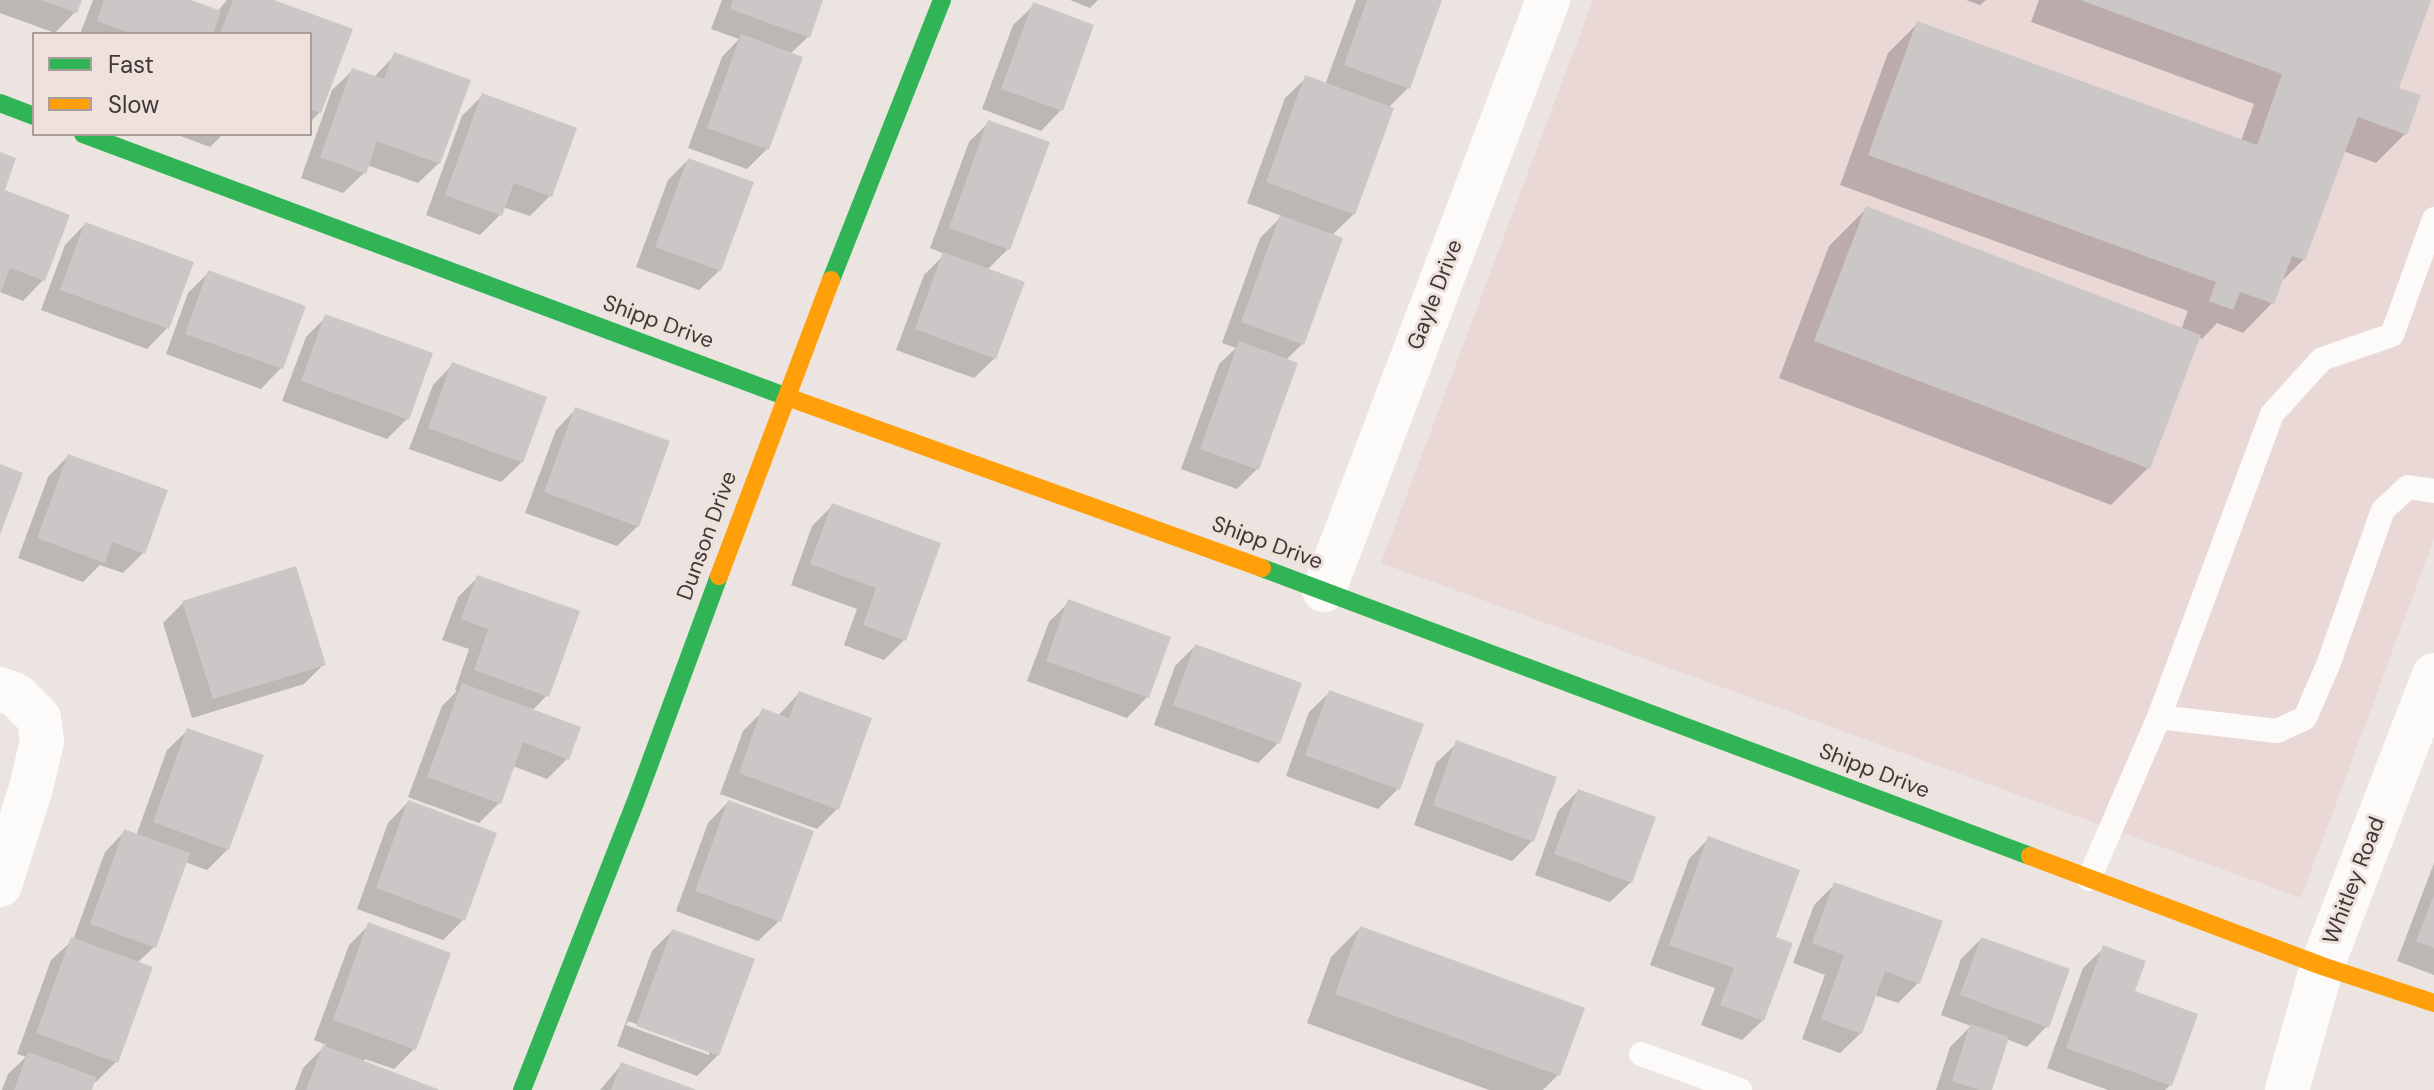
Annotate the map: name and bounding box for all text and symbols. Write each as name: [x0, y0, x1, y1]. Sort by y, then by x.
legend: [32, 32, 312, 136]
text: Fast: [108, 49, 154, 80]
text: Slow: [108, 89, 159, 120]
street label: Gayle Drive: [1403, 236, 1469, 354]
street label: Shipp Drive: [599, 291, 717, 355]
street label: Dunson Drive: [673, 468, 743, 604]
street label: Shipp Drive: [1208, 512, 1326, 576]
street label: Shipp Drive: [1815, 739, 1933, 805]
street label: Whitley Road: [2319, 814, 2391, 948]

